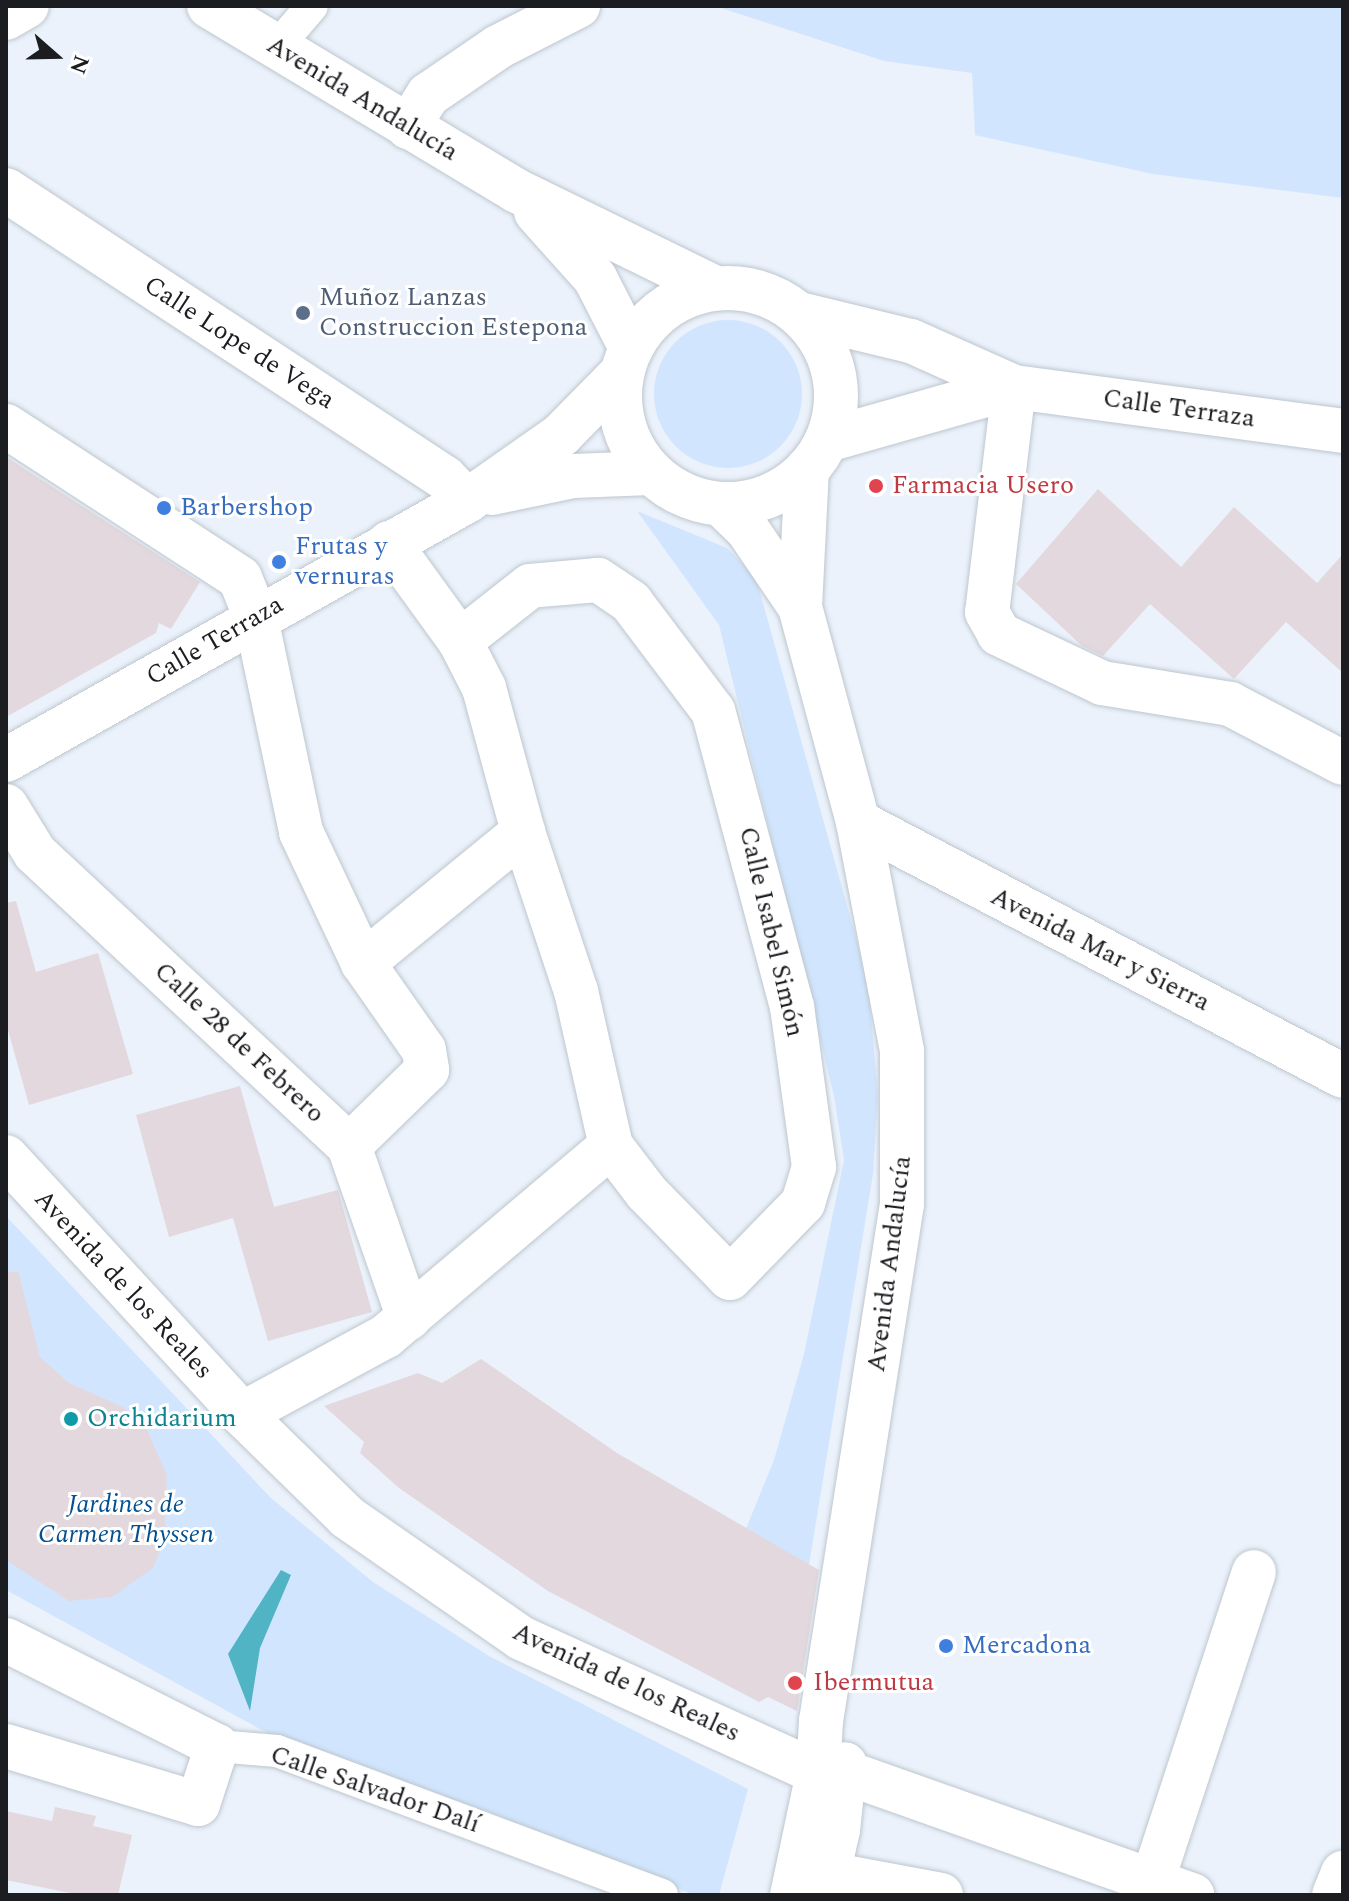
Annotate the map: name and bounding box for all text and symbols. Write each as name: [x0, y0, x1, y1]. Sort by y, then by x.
north arrow: [16, 16, 96, 96]
street label: Avenida Andalucía: [261, 30, 463, 168]
text: N: [60, 50, 98, 78]
street label: Calle Lope de Vega: [138, 270, 340, 416]
place label: Muñoz Lanzas Construccion Estepona: [319, 282, 587, 344]
marker: Muñoz Lanzas Construccion Estepona: [294, 304, 312, 322]
street label: Calle Terraza: [1101, 383, 1257, 435]
place label: Farmacia Usero: [892, 470, 1074, 502]
marker: Farmacia Usero: [867, 477, 885, 495]
place label: Barbershop: [180, 492, 313, 524]
marker: Barbershop: [155, 499, 173, 517]
place label: Frutas y vernuras: [295, 531, 395, 592]
marker: Frutas y vernuras: [270, 553, 288, 571]
street label: Calle Terraza: [141, 589, 289, 693]
street label: Calle Isabel Simón: [732, 824, 810, 1040]
street label: Avenida Mar y Sierra: [985, 881, 1215, 1019]
street label: Calle 28 de Febrero: [147, 956, 331, 1130]
street label: Avenida Andalucía: [861, 1154, 919, 1374]
street label: Avenida de los Reales: [27, 1184, 219, 1386]
place label: Orchidarium: [87, 1403, 237, 1435]
marker: Orchidarium: [62, 1410, 80, 1428]
park label: Jardines de Carmen Thyssen: [38, 1489, 214, 1550]
street label: Avenida de los Reales: [507, 1617, 745, 1749]
place label: Mercadona: [962, 1630, 1091, 1662]
marker: Mercadona: [937, 1637, 955, 1655]
place label: Ibermutua: [813, 1667, 934, 1699]
marker: Ibermutua: [784, 1672, 806, 1694]
street label: Calle Salvador Dalí: [266, 1740, 484, 1840]

